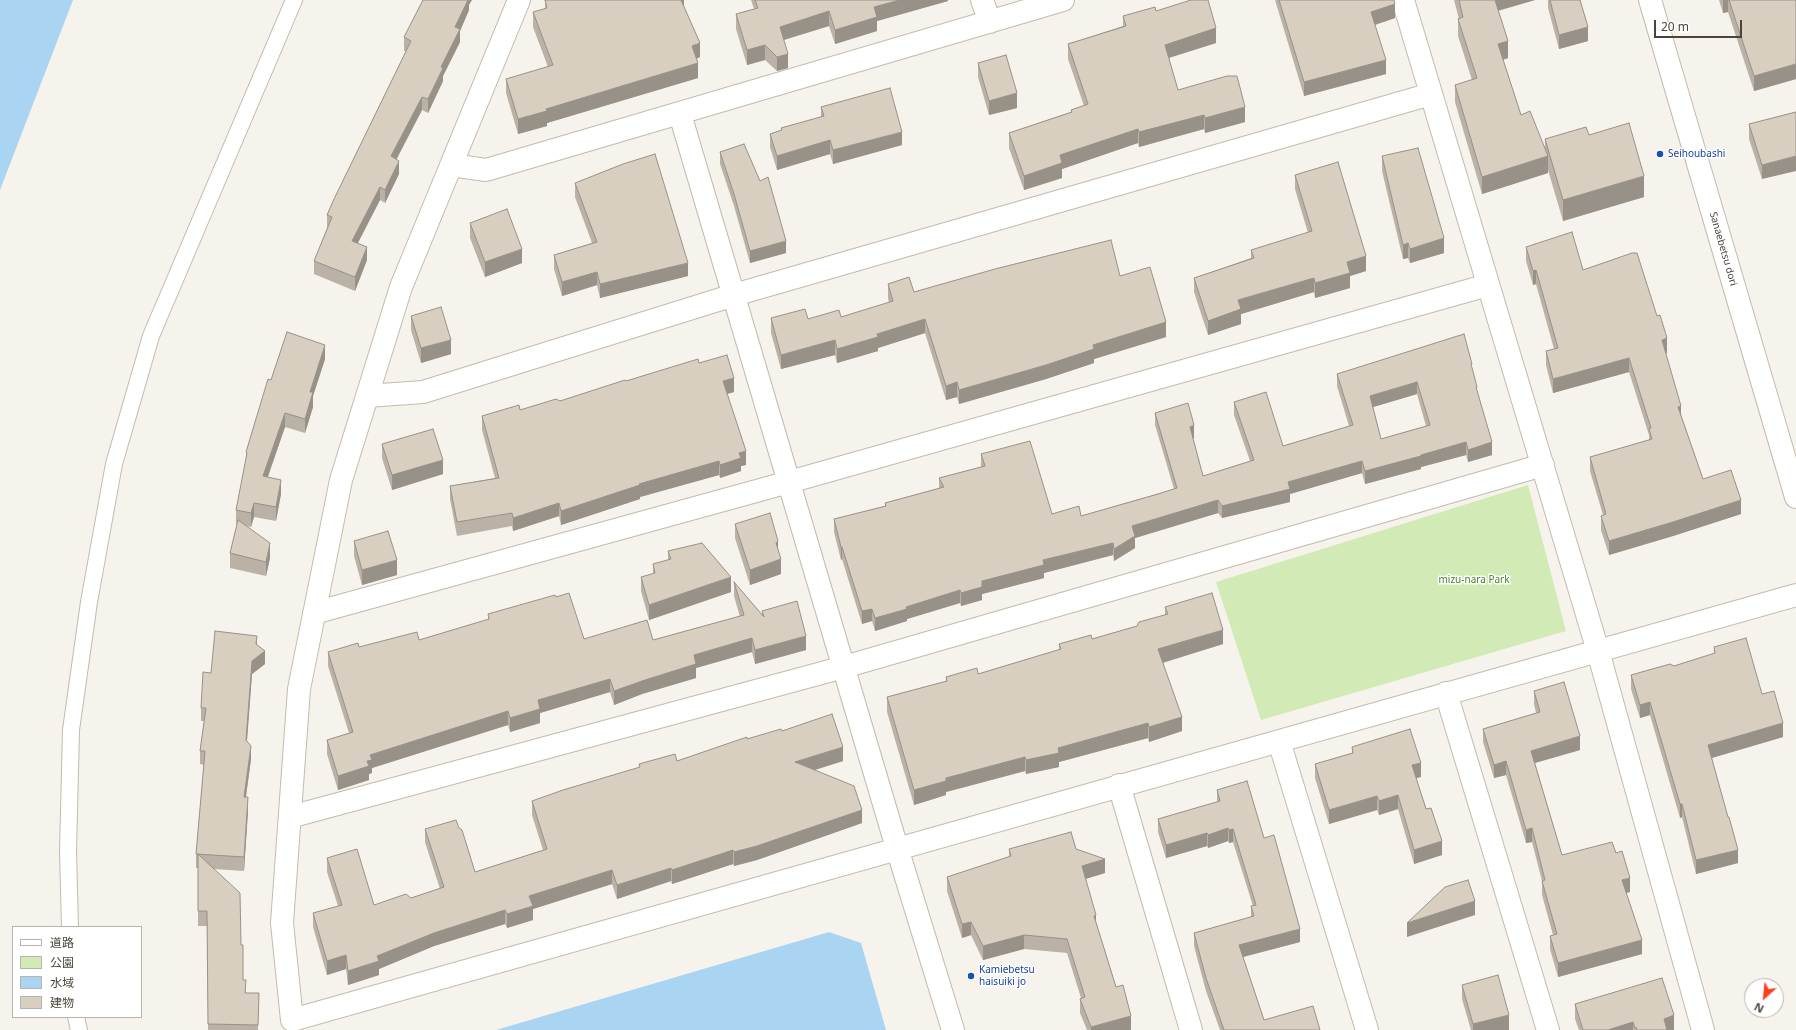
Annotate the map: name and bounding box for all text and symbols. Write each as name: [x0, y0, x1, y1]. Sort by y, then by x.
scale bar: [1656, 12, 1744, 38]
text: 20 m: [1661, 18, 1689, 35]
place label: Seihoubashi: [1668, 148, 1725, 160]
marker: Seihoubashi: [1655, 149, 1665, 159]
street label: Sanaebetsu dori: [1707, 211, 1739, 287]
park label: mizu-nara Park: [1438, 574, 1510, 586]
legend: [12, 926, 142, 1018]
text: 道路: [50, 934, 74, 951]
text: 公園: [50, 954, 74, 971]
place label: Kamiebetsu haisuiki jo: [979, 964, 1035, 988]
marker: Kamiebetsu haisuiki jo: [966, 971, 976, 981]
text: 水域: [50, 974, 74, 991]
north arrow: [1744, 978, 1784, 1018]
text: 建物: [50, 994, 74, 1011]
text: N: [1751, 1000, 1766, 1017]

